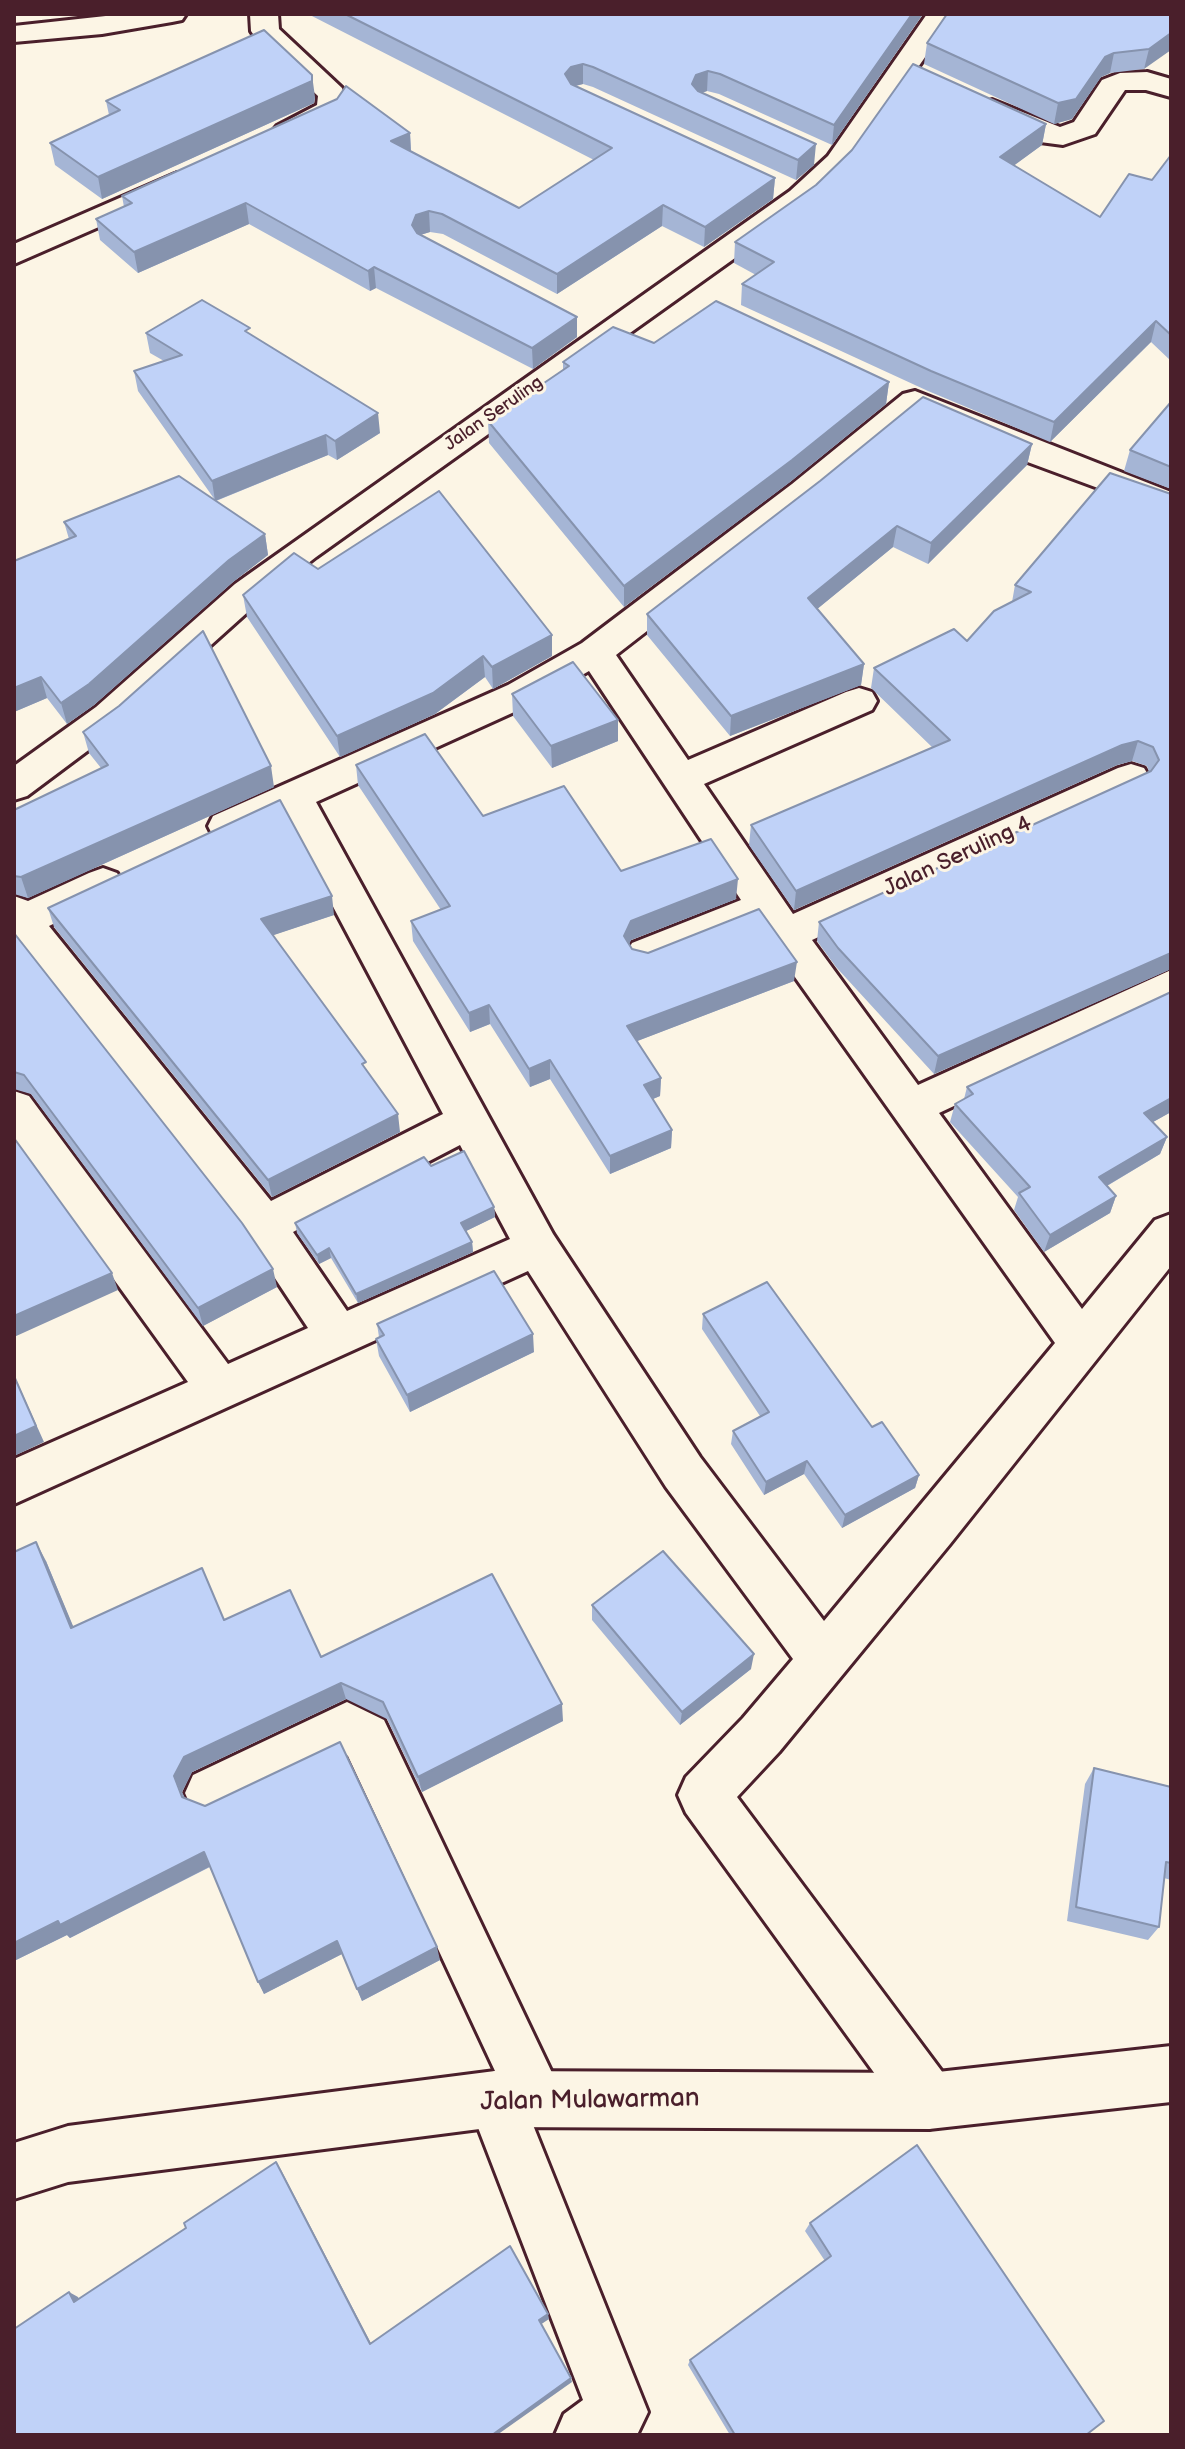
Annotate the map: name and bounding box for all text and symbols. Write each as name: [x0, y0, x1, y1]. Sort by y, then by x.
street label: Jalan Seruling: [441, 372, 547, 456]
street label: Jalan Seruling 4: [880, 811, 1036, 903]
street label: Jalan Mulawarman: [480, 2083, 700, 2119]

